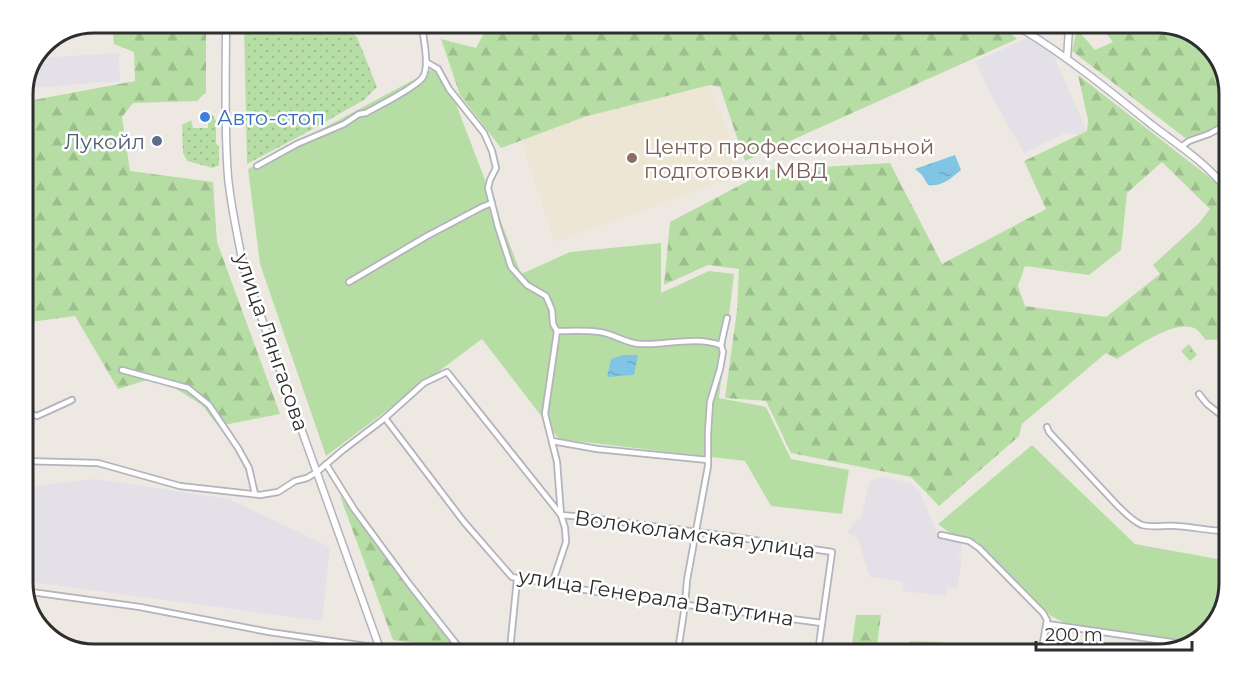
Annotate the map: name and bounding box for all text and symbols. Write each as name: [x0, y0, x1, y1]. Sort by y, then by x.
place label: Авто-стоп: [217, 105, 325, 130]
marker: Авто-стоп: [198, 110, 212, 124]
place label: Лукойл: [64, 129, 145, 154]
marker: Лукойл: [150, 134, 164, 148]
place label: Центр профессиональной подготовки МВД: [644, 134, 934, 183]
marker: Центр профессиональной подготовки МВД: [625, 151, 639, 165]
street label: улица Лянгасова: [229, 249, 314, 434]
street label: Волоколамская улица: [573, 505, 817, 563]
street label: улица Генерала Ватутина: [515, 563, 796, 631]
scale bar: [1036, 614, 1192, 652]
text: 200 m: [1045, 624, 1103, 646]

